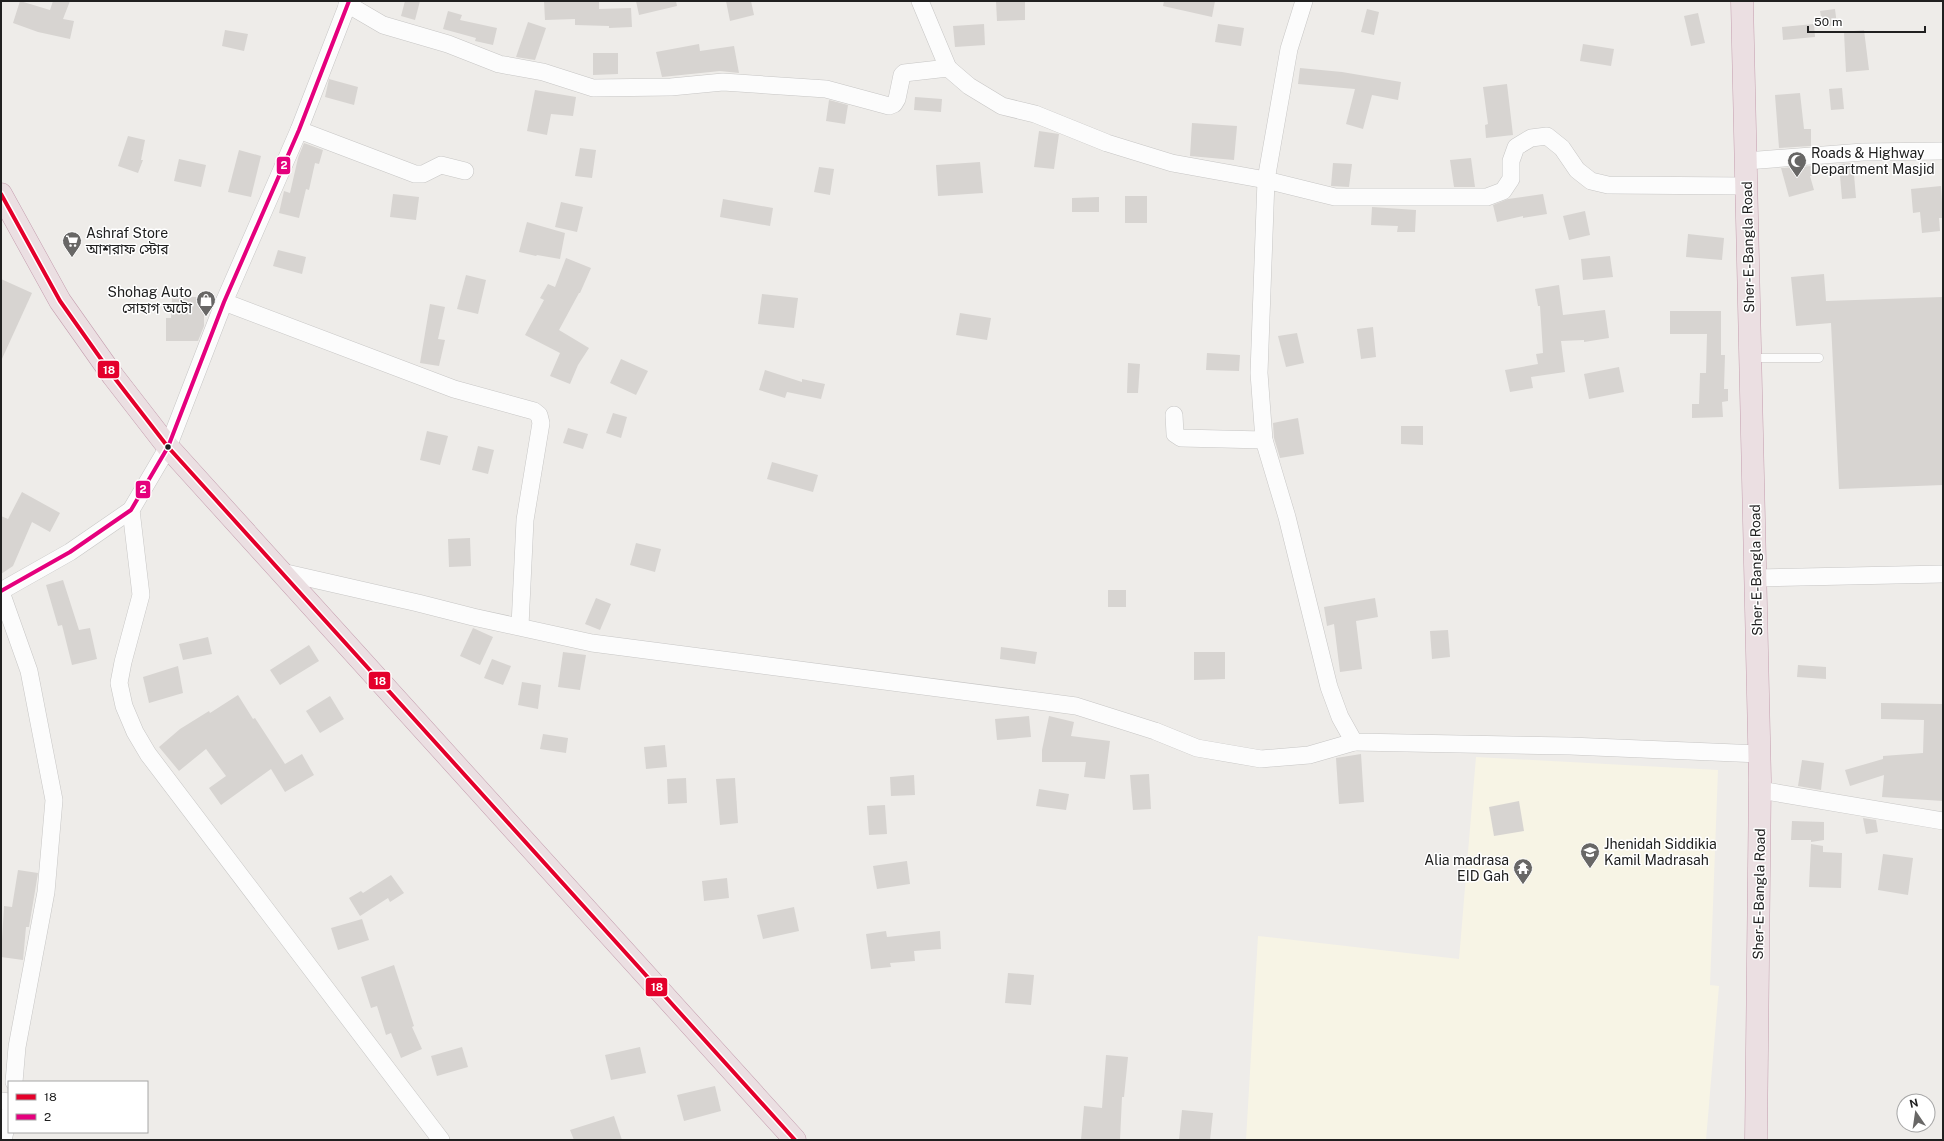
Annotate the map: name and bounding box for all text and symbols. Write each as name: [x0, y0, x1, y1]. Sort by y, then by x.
scale bar: [1808, 8, 1925, 34]
text: 50 m: [1814, 15, 1842, 29]
place label: Roads & Highway Department Masjid: [1811, 145, 1935, 177]
mosque icon: Roads & Highway Department Masjid: [1786, 150, 1808, 178]
line badge: 2: [276, 156, 291, 175]
text: 2: [281, 159, 288, 171]
street label: Sher-E-Bangla Road: [1739, 181, 1757, 313]
place label: Ashraf Store আশরাফ স্টোর: [85, 225, 169, 257]
supermarket icon: Ashraf Store আশরাফ স্টোর: [61, 230, 83, 258]
place label: Shohag Auto সোহাগ অটো: [108, 284, 192, 316]
shop icon: Shohag Auto সোহাগ অটো: [195, 289, 217, 317]
line badge: 18: [97, 360, 120, 379]
text: 18: [103, 364, 115, 376]
unlabelled marker: [163, 442, 173, 452]
line badge: 2: [135, 480, 151, 499]
text: 2: [140, 483, 147, 495]
street label: Sher-E-Bangla Road: [1747, 504, 1765, 636]
line badge: 18: [368, 671, 391, 690]
text: 18: [374, 675, 386, 687]
street label: Sher-E-Bangla Road: [1750, 828, 1768, 960]
place label: Jhenidah Siddikia Kamil Madrasah: [1604, 836, 1717, 868]
school or university icon: Jhenidah Siddikia Kamil Madrasah: [1579, 841, 1601, 869]
place label: Alia madrasa EID Gah: [1424, 852, 1509, 884]
temple icon: Alia madrasa EID Gah: [1512, 857, 1534, 885]
line badge: 18: [645, 977, 668, 997]
text: 18: [651, 981, 663, 993]
legend: [8, 1081, 148, 1133]
text: 18: [44, 1090, 57, 1104]
north arrow: [1896, 1093, 1936, 1133]
text: N: [1908, 1096, 1919, 1110]
text: 2: [44, 1110, 51, 1124]

